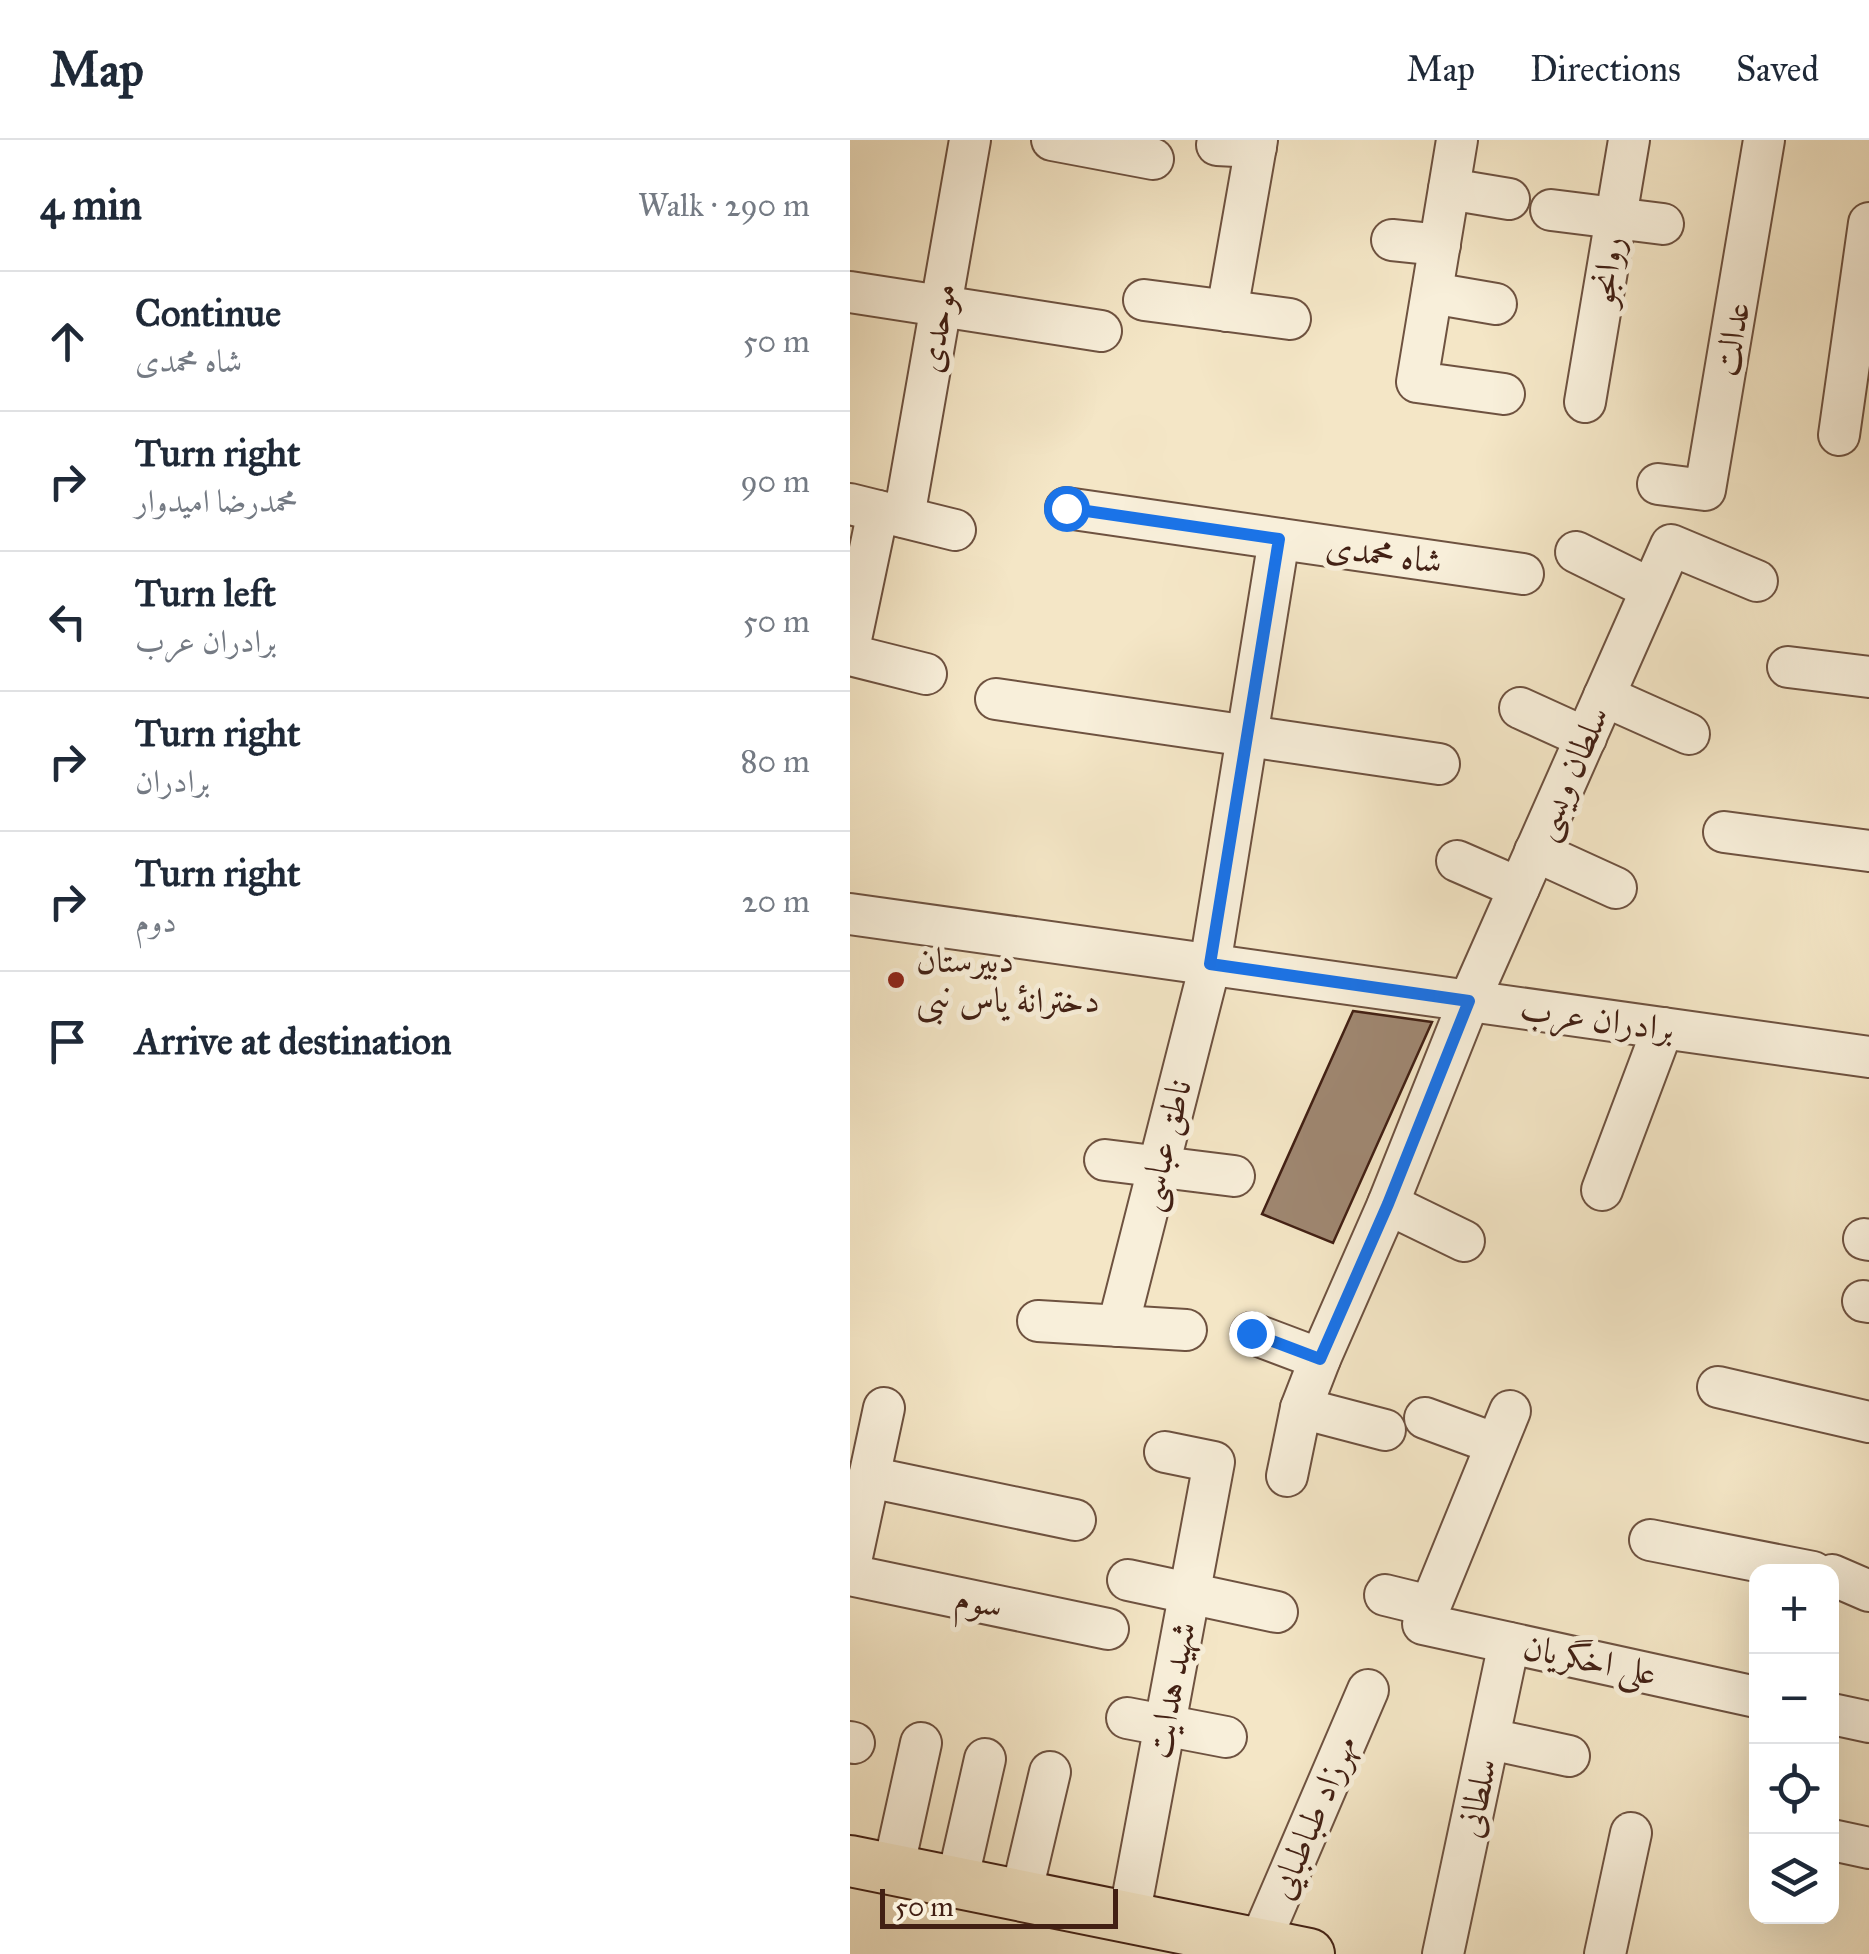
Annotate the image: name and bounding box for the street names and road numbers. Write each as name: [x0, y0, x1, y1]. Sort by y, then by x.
street label: روانجو: [1580, 233, 1634, 312]
street label: موحدی: [908, 280, 966, 376]
street label: عدالت: [1704, 298, 1760, 380]
street label: شاه محمدی: [1323, 525, 1445, 583]
street label: سلطان ویسی: [1521, 699, 1621, 848]
street label: برادران عرب: [1517, 987, 1677, 1053]
street label: ناطق عباسی: [1127, 1075, 1204, 1216]
street label: سوم: [949, 1576, 1007, 1637]
street label: شهید هدایت: [1137, 1618, 1206, 1762]
street label: علی اخگریان: [1519, 1625, 1661, 1698]
street label: مهرزاد طباطبایی: [1259, 1729, 1369, 1906]
street label: سلطانی: [1448, 1755, 1506, 1841]

